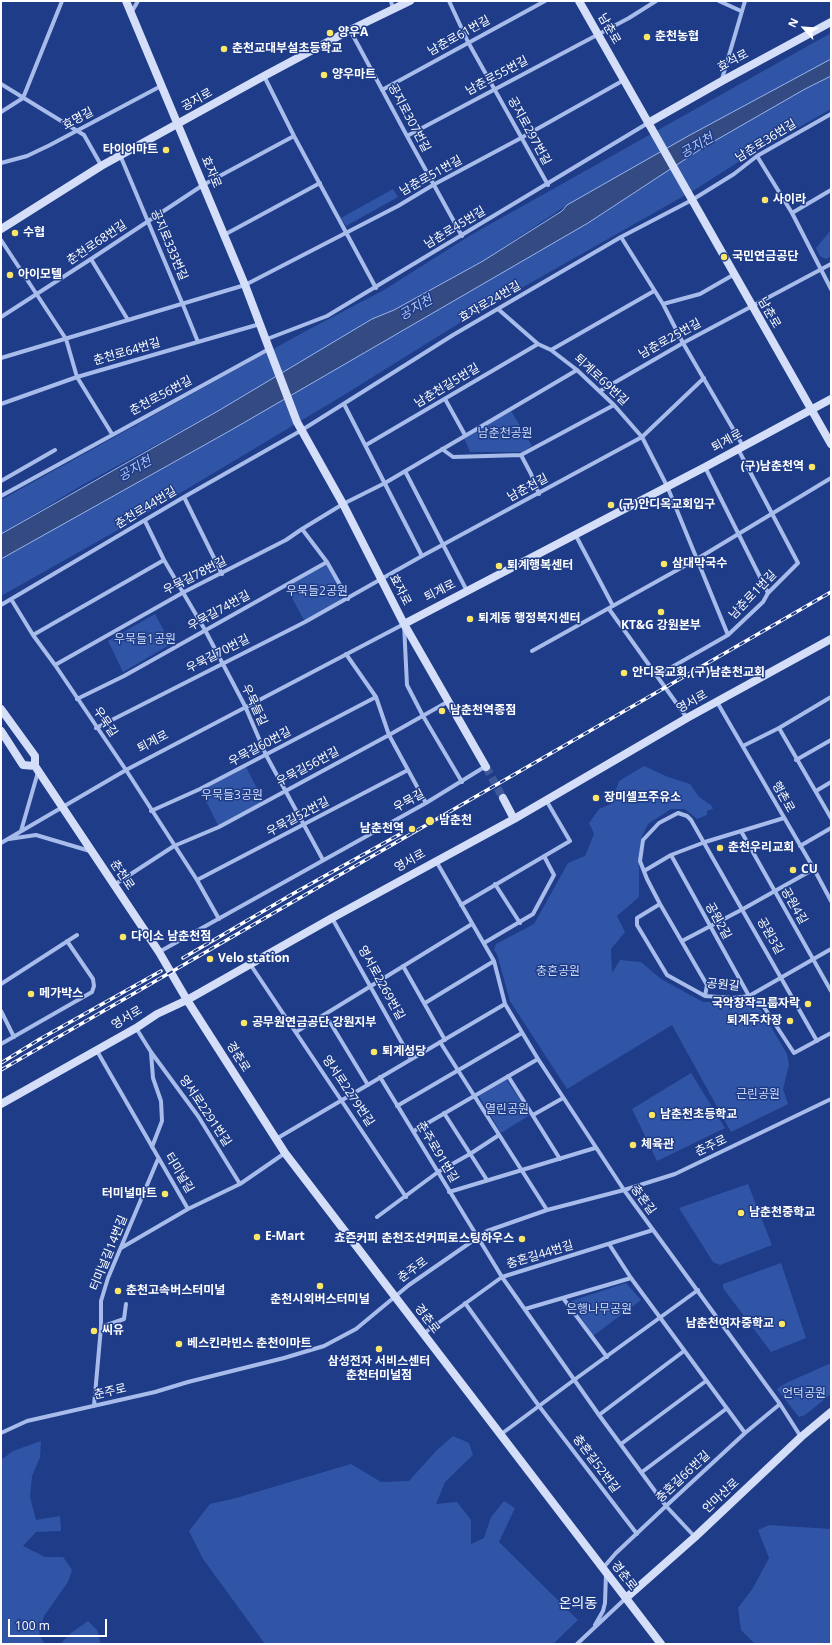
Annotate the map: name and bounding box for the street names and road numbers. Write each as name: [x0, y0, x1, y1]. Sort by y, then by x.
street label: 남춘로: [594, 11, 624, 47]
street label: 남춘로61번길: [425, 13, 493, 59]
street label: 효석로: [715, 47, 751, 75]
street label: 남춘로55번길: [463, 53, 531, 99]
street label: 공지로307번길: [385, 81, 433, 155]
street label: 공지로: [179, 86, 215, 114]
street label: 공지로297번길: [504, 94, 554, 168]
street label: 효명길: [60, 105, 96, 133]
street label: 남춘로36번길: [733, 117, 799, 165]
street label: 남춘로51번길: [397, 153, 465, 199]
street label: 효자로: [198, 154, 224, 190]
street label: 남춘로45번길: [422, 204, 488, 252]
street label: 공지로333번길: [148, 207, 190, 283]
street label: 춘천로68번길: [64, 218, 130, 268]
street label: 효자로24번길: [457, 279, 523, 325]
street label: 남춘로: [754, 295, 784, 331]
street label: 남춘로25번길: [636, 316, 704, 362]
street label: 춘천로64번길: [92, 336, 162, 368]
street label: 퇴계로69번길: [571, 351, 631, 409]
street label: 남춘천길5번길: [412, 361, 482, 411]
street label: 춘천로56번길: [127, 373, 195, 419]
street label: 퇴계로: [709, 427, 745, 455]
street label: 남춘천길: [505, 471, 551, 505]
street label: 춘천로44번길: [113, 484, 179, 532]
street label: 우묵길78번길: [161, 554, 229, 598]
street label: 남춘로1번길: [726, 568, 780, 622]
street label: 효자로: [386, 572, 414, 608]
street label: 퇴계로: [422, 577, 458, 605]
street label: 우묵길74번길: [185, 588, 253, 634]
street label: 우묵길70번길: [184, 632, 252, 676]
street label: 우묵들길: [238, 682, 270, 728]
street label: 영서로: [674, 688, 710, 716]
street label: 우묵길: [90, 704, 120, 740]
street label: 우묵길60번길: [226, 724, 294, 770]
street label: 퇴계로: [135, 728, 171, 756]
street label: 우묵길56번길: [274, 744, 342, 790]
street label: 행촌로: [769, 779, 797, 815]
street label: 우묵길: [391, 787, 427, 815]
street label: 우묵길52번길: [264, 794, 332, 840]
street label: 영서로: [392, 847, 428, 875]
street label: 춘천로: [107, 857, 137, 893]
street label: 공원4길: [778, 885, 810, 927]
street label: 공원2길: [702, 900, 734, 942]
street label: 공원3길: [754, 915, 786, 957]
street label: 영서로2269번길: [355, 943, 407, 1023]
street label: 공원길: [706, 976, 740, 994]
street label: 영서로: [109, 1003, 145, 1033]
street label: 경춘로: [223, 1039, 253, 1075]
street label: 영서로2279번길: [319, 1053, 377, 1129]
street label: 영서로2291번길: [176, 1073, 234, 1149]
street label: 춘주로91번길: [413, 1119, 461, 1185]
street label: 춘주로: [693, 1132, 729, 1160]
street label: 터미널길: [161, 1150, 197, 1196]
street label: 충혼길: [627, 1182, 659, 1218]
street label: 터미널길14번길: [87, 1213, 131, 1293]
street label: 충혼길44번길: [505, 1238, 575, 1272]
street label: 춘주로: [395, 1254, 431, 1286]
street label: 경춘로: [411, 1301, 443, 1337]
street label: 춘주로: [92, 1381, 128, 1403]
street label: 충혼길52번길: [570, 1432, 622, 1496]
street label: 충혼길66번길: [653, 1448, 713, 1506]
street label: 안마산로: [700, 1476, 742, 1516]
street label: 경춘로: [608, 1559, 640, 1593]

